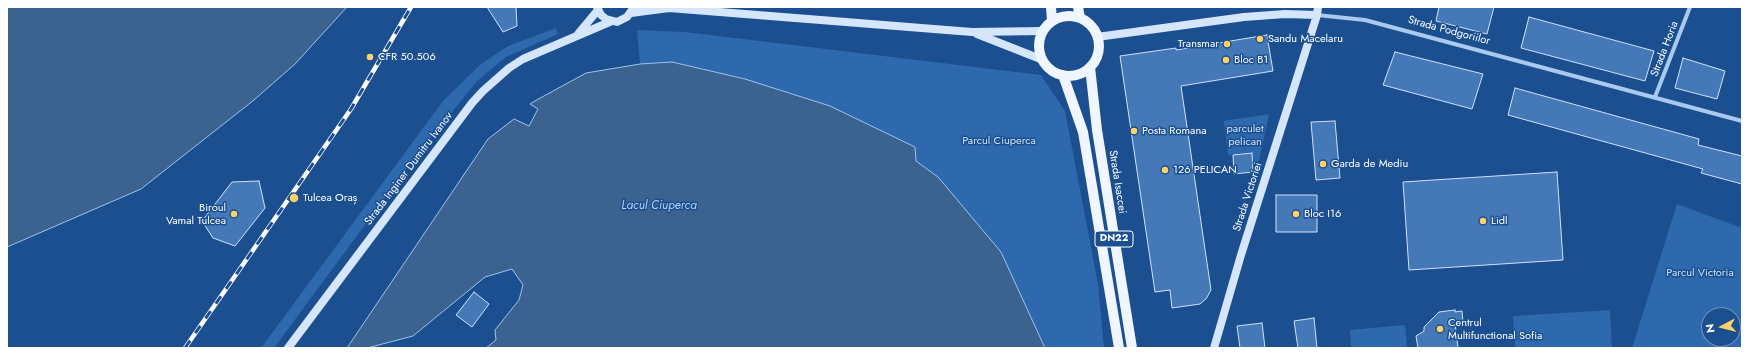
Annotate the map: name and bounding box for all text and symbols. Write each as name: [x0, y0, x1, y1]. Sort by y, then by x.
street label: Strada Podgoriilor: [1406, 14, 1492, 48]
street label: Strada Horia: [1648, 19, 1682, 79]
place label: Sandu Macelaru: [1268, 32, 1343, 46]
marker: Sandu Macelaru: [1255, 34, 1265, 44]
place label: Transmar: [1178, 37, 1219, 51]
marker: Transmar: [1222, 39, 1232, 49]
place label: CFR 50.506: [378, 50, 436, 64]
marker: CFR 50.506: [365, 52, 375, 62]
place label: Bloc B1: [1234, 53, 1268, 67]
marker: Bloc B1: [1221, 55, 1231, 65]
street label: Strada Inginer Dumitru Ivanov: [362, 110, 456, 228]
park label: parculet pelican: [1226, 122, 1264, 148]
place label: Posta Romana: [1142, 124, 1206, 138]
marker: Posta Romana: [1129, 126, 1139, 136]
park label: Parcul Ciuperca: [962, 134, 1036, 148]
street label: Strada Isaccei: [1105, 149, 1129, 215]
place label: Garda de Mediu: [1331, 157, 1408, 171]
marker: Garda de Mediu: [1318, 159, 1328, 169]
street label: Strada Victoriei: [1231, 161, 1265, 233]
place label: 126 PELICAN: [1173, 163, 1237, 177]
marker: 126 PELICAN: [1160, 165, 1170, 175]
place label: Tulcea Oraș: [303, 191, 357, 205]
marker: Tulcea Oraș: [288, 192, 300, 204]
water label: Lacul Ciuperca: [621, 199, 697, 213]
place label: Biroul Vamal Tulcea: [166, 201, 226, 227]
place label: Bloc I16: [1304, 207, 1341, 221]
marker: Biroul Vamal Tulcea: [229, 209, 239, 219]
marker: Bloc I16: [1291, 209, 1301, 219]
place label: Lidl: [1491, 214, 1508, 228]
marker: Lidl: [1478, 216, 1488, 226]
road number: DN22: [1095, 231, 1133, 247]
park label: Parcul Victoria: [1666, 266, 1734, 280]
north arrow: [1701, 307, 1741, 347]
place label: Centrul Multifunctional Sofia: [1448, 316, 1542, 342]
text: N: [1702, 323, 1719, 334]
marker: Centrul Multifunctional Sofia: [1435, 324, 1445, 334]

